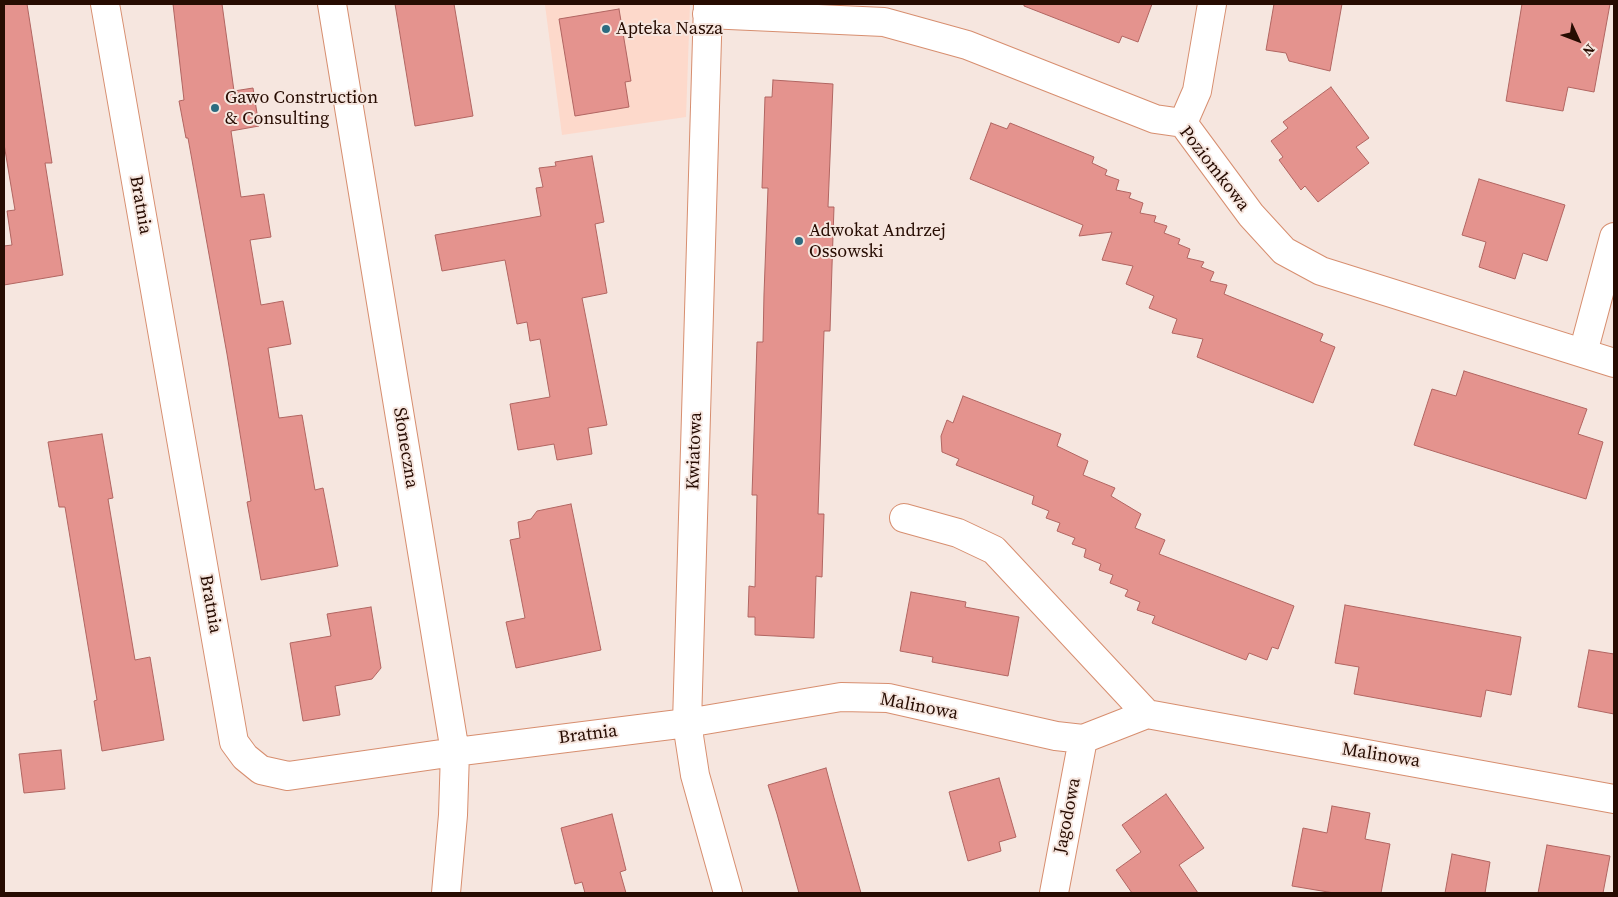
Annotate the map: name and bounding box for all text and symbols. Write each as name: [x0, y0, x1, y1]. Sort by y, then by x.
north arrow: [1553, 15, 1603, 65]
place label: Apteka Nasza: [616, 18, 723, 40]
marker: Apteka Nasza: [600, 23, 612, 35]
text: N: [1578, 40, 1600, 61]
place label: Gawo Construction & Consulting: [225, 87, 378, 130]
marker: Gawo Construction & Consulting: [209, 102, 221, 114]
street label: Poziomkowa: [1174, 122, 1254, 216]
street label: Bratnia: [124, 174, 156, 236]
place label: Adwokat Andrzej Ossowski: [809, 220, 946, 262]
marker: Adwokat Andrzej Ossowski: [793, 235, 805, 247]
street label: Słoneczna: [388, 406, 422, 490]
street label: Kwiatowa: [683, 412, 707, 490]
street label: Bratnia: [194, 573, 226, 635]
street label: Malinowa: [878, 689, 960, 725]
street label: Bratnia: [557, 721, 619, 749]
street label: Malinowa: [1340, 739, 1422, 773]
street label: Jagodowa: [1050, 776, 1086, 856]

